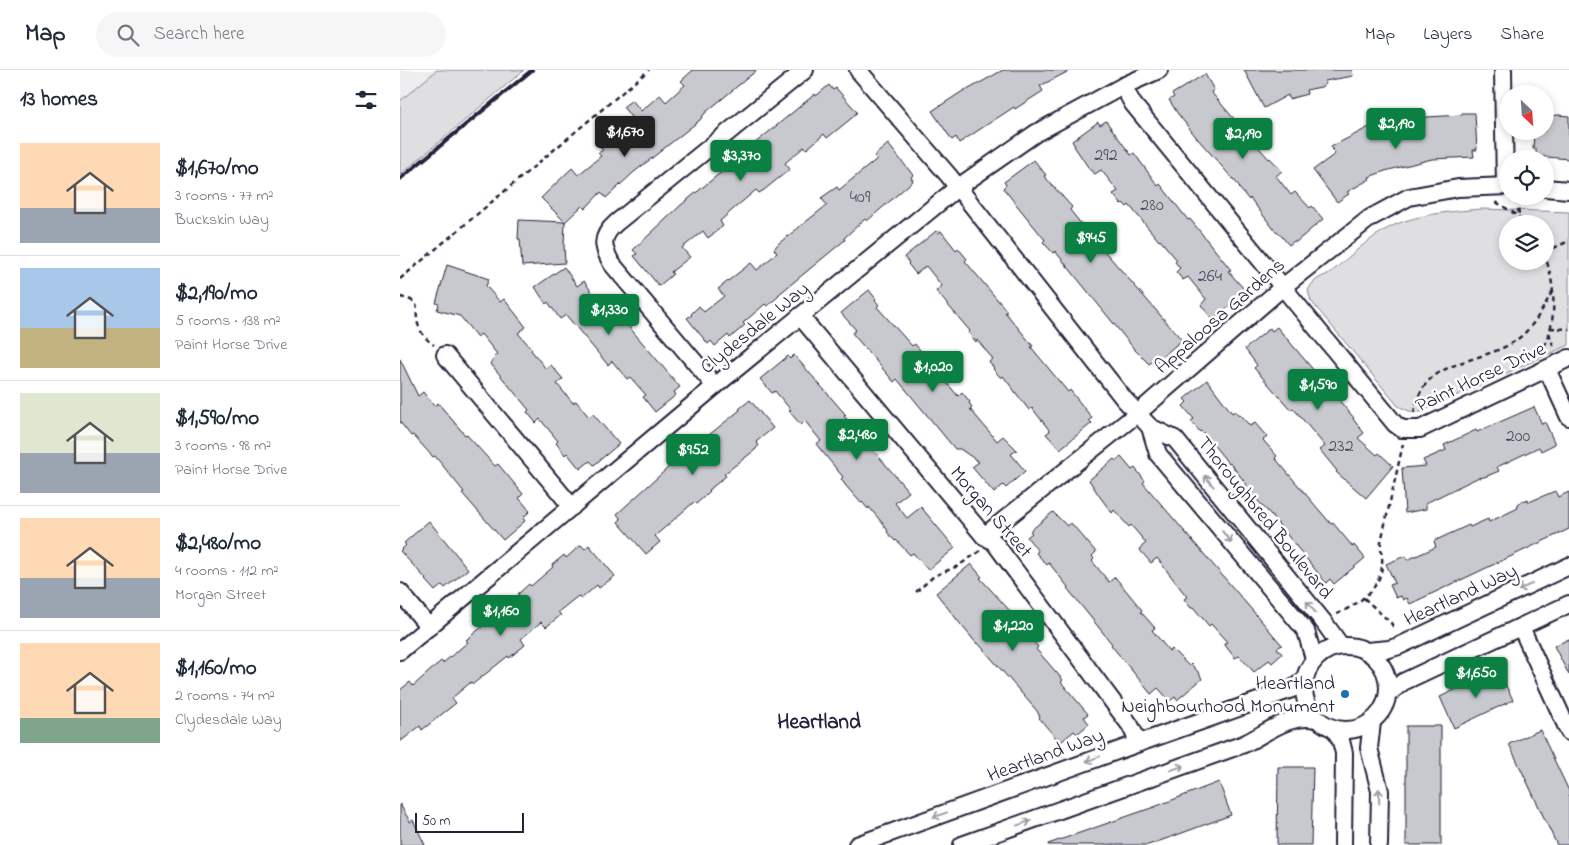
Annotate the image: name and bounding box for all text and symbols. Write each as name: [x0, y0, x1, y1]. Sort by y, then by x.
search box: [96, 12, 446, 57]
text: Map: [25, 17, 66, 52]
icon: search: [114, 21, 142, 49]
text: Search here: [154, 21, 245, 48]
text: Map: [1365, 22, 1395, 48]
text: Layers: [1423, 22, 1473, 48]
text: Share: [1501, 22, 1544, 48]
text: 13 homes: [20, 85, 98, 115]
north arrow: [1499, 85, 1554, 140]
map controls: [1499, 85, 1554, 270]
icon: filters: [352, 86, 380, 114]
pin: $2,190: [1355, 108, 1437, 150]
text: $2,190: [1377, 112, 1415, 136]
pin: $1,670: [584, 116, 666, 158]
pin: $2,190: [1202, 118, 1284, 160]
text: $1,670: [606, 120, 644, 144]
text: $2,190: [1224, 122, 1262, 146]
pin: $3,370: [700, 140, 782, 182]
house number: 292: [1094, 143, 1118, 169]
text: $3,370: [721, 144, 761, 168]
button: locate: [1499, 150, 1554, 205]
text: $1,670/mo: [175, 154, 259, 184]
icon: home: [60, 163, 120, 223]
text: 3 rooms · 77 m²: [175, 184, 274, 208]
house number: 409: [850, 185, 871, 211]
house number: 280: [1140, 193, 1164, 219]
text: Buckskin Way: [175, 208, 269, 232]
button: layers: [1499, 215, 1554, 270]
pin: $945: [1061, 222, 1121, 264]
text: $945: [1076, 226, 1106, 250]
street label: Appaloosa Gardens: [1149, 252, 1292, 382]
house number: 264: [1198, 264, 1223, 290]
street label: Clydesdale Way: [695, 276, 816, 382]
text: $2,190/mo: [175, 279, 258, 309]
icon: home: [60, 288, 120, 348]
pin: $1,330: [568, 294, 650, 336]
text: $1,330: [590, 298, 628, 322]
text: 5 rooms · 138 m²: [175, 309, 281, 333]
text: Paint Horse Drive: [175, 333, 287, 357]
street label: Paint Horse Drive: [1411, 335, 1551, 421]
pin: $1,020: [892, 350, 974, 393]
text: $1,020: [913, 355, 953, 379]
pin: $1,590: [1277, 368, 1359, 411]
text: $1,590: [1299, 373, 1337, 397]
text: $1,590/mo: [175, 404, 259, 434]
icon: home: [60, 413, 120, 473]
pin: $2,480: [816, 418, 898, 461]
text: $2,480: [837, 423, 877, 447]
house number: 200: [1506, 424, 1530, 450]
street label: Thoroughbred Boulevard: [1188, 431, 1339, 607]
text: 3 rooms · 98 m²: [175, 434, 271, 458]
pin: $952: [663, 434, 723, 476]
house number: 232: [1328, 434, 1354, 460]
text: $952: [677, 438, 709, 462]
text: Paint Horse Drive: [175, 458, 287, 482]
street label: Morgan Street: [941, 460, 1039, 566]
one-way arrow: [1204, 474, 1215, 487]
text: $2,480/mo: [175, 529, 261, 559]
one-way arrow: [1221, 530, 1232, 543]
icon: home: [60, 538, 120, 598]
street label: Heartland Way: [1400, 557, 1522, 635]
text: 4 rooms · 112 m²: [175, 559, 278, 583]
text: Morgan Street: [175, 583, 266, 607]
one-way arrow: [1518, 583, 1533, 592]
pin: $1,160: [460, 594, 542, 637]
text: $1,160: [483, 599, 519, 623]
one-way arrow: [1306, 601, 1317, 614]
pin: $1,220: [972, 610, 1054, 652]
text: $1,220: [993, 614, 1033, 638]
text: $1,160/mo: [175, 654, 257, 684]
pin: $1,650: [1435, 656, 1517, 699]
text: $1,650: [1456, 661, 1496, 685]
icon: home: [60, 663, 120, 723]
place label: Heartland Neighbourhood Monument: [1121, 670, 1335, 723]
text: 2 rooms · 74 m²: [175, 684, 275, 708]
marker: Heartland Neighbourhood Monument: [1339, 688, 1351, 700]
text: Clydesdale Way: [175, 708, 282, 732]
district label: Heartland: [777, 708, 861, 738]
street label: Heartland Way: [984, 722, 1108, 791]
one-way arrow: [1086, 755, 1101, 764]
one-way arrow: [1169, 763, 1184, 772]
one-way arrow: [1375, 789, 1384, 805]
scale bar: [415, 810, 524, 833]
text: 50 m: [422, 811, 450, 832]
one-way arrow: [933, 811, 949, 820]
one-way arrow: [1016, 818, 1031, 827]

